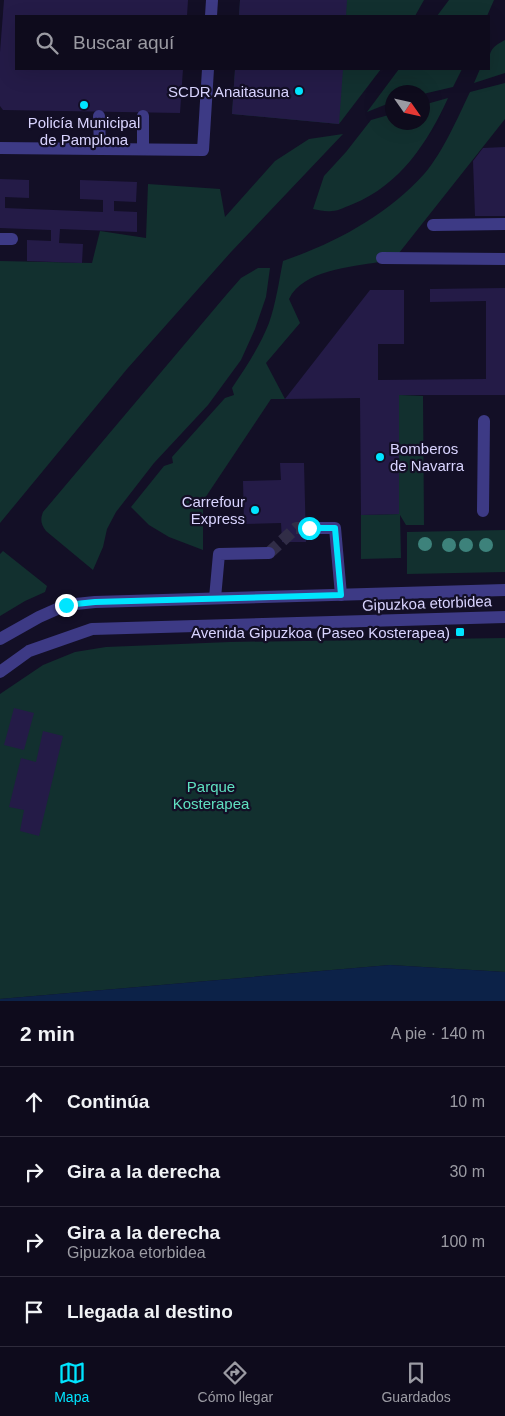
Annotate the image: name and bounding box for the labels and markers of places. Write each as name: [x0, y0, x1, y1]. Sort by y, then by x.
place label: SCDR Anaitasuna: [168, 83, 290, 100]
marker: SCDR Anaitasuna: [293, 85, 305, 97]
marker: Policía Municipal de Pamplona: [78, 99, 90, 111]
place label: Policía Municipal de Pamplona: [28, 114, 140, 148]
place label: Bomberos de Navarra: [390, 440, 465, 474]
marker: Bomberos de Navarra: [374, 451, 386, 463]
place label: Carrefour Express: [182, 493, 245, 527]
marker: Carrefour Express: [249, 504, 261, 516]
place label: Avenida Gipuzkoa (Paseo Kosterapea): [191, 624, 450, 641]
marker: Avenida Gipuzkoa (Paseo Kosterapea): [454, 626, 466, 638]

